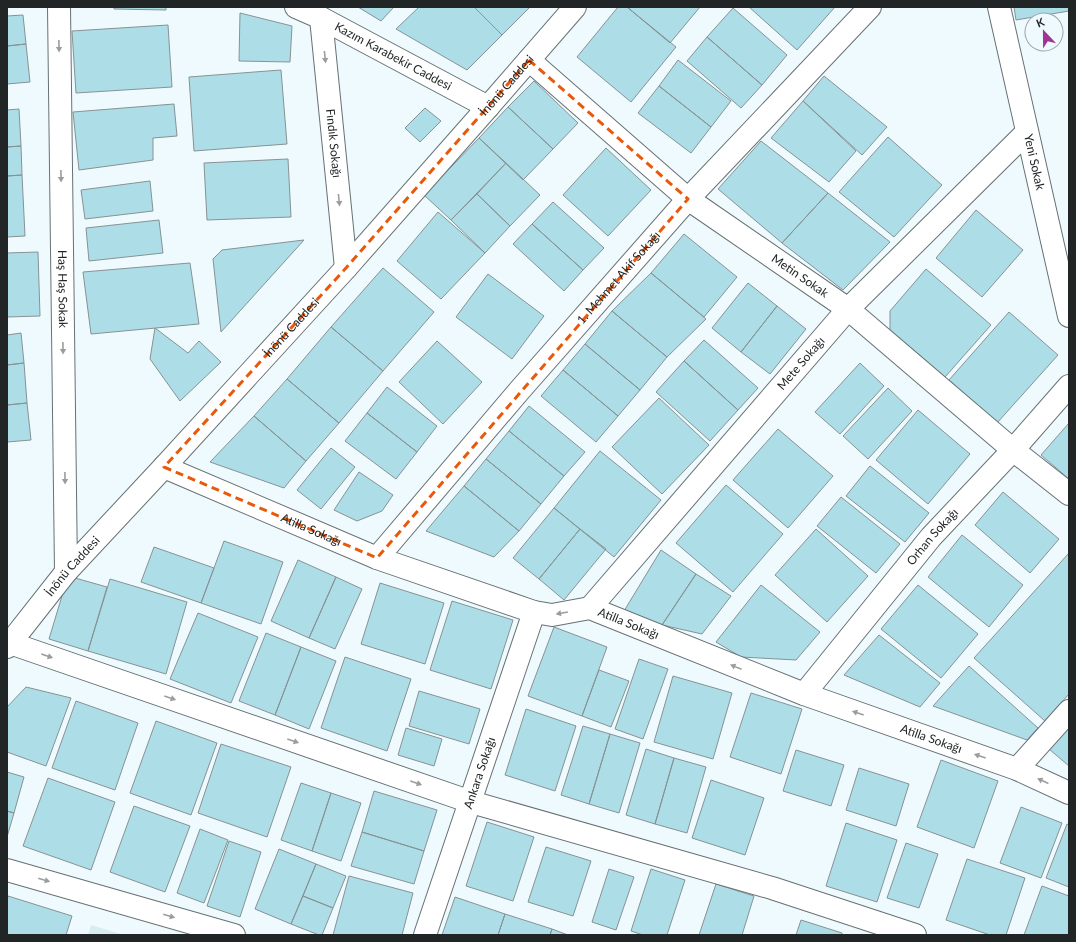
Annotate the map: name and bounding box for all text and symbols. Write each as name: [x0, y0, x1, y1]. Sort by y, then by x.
north arrow: [1024, 12, 1064, 52]
text: K: [1034, 15, 1046, 30]
street label: Kazım Karabekir Caddesi: [332, 19, 455, 93]
one-way arrow: [56, 40, 63, 52]
one-way arrow: [321, 51, 328, 63]
street label: İnönü Caddesi: [476, 52, 537, 118]
street label: Fındık Sokağı: [323, 108, 345, 179]
street label: Yeni Sokak: [1021, 133, 1048, 192]
one-way arrow: [58, 170, 64, 183]
one-way arrow: [336, 194, 343, 206]
street label: 1. Mehmet Akif Sokağı: [573, 228, 663, 327]
street label: Haş Haş Sokak: [55, 250, 71, 329]
street label: Metin Sokak: [769, 251, 832, 301]
street label: İnönü Caddesi: [260, 294, 322, 360]
street label: Mete Sokağı: [774, 333, 828, 393]
one-way arrow: [60, 342, 66, 355]
one-way arrow: [62, 472, 68, 485]
street label: Orhan Sokağı: [903, 505, 961, 568]
street label: Atilla Sokağı: [279, 510, 344, 549]
street label: İnönü Caddesi: [42, 533, 103, 599]
street label: Atilla Sokağı: [596, 604, 661, 642]
one-way arrow: [556, 610, 568, 616]
one-way arrow: [41, 653, 53, 659]
one-way arrow: [730, 663, 742, 669]
one-way arrow: [164, 696, 176, 702]
one-way arrow: [851, 709, 863, 715]
street label: Atilla Sokağı: [898, 721, 964, 756]
street label: Ankara Sokağı: [460, 735, 498, 811]
one-way arrow: [287, 738, 299, 744]
one-way arrow: [974, 752, 986, 758]
one-way arrow: [1037, 778, 1049, 784]
one-way arrow: [410, 780, 422, 786]
one-way arrow: [39, 877, 51, 883]
one-way arrow: [164, 913, 176, 919]

